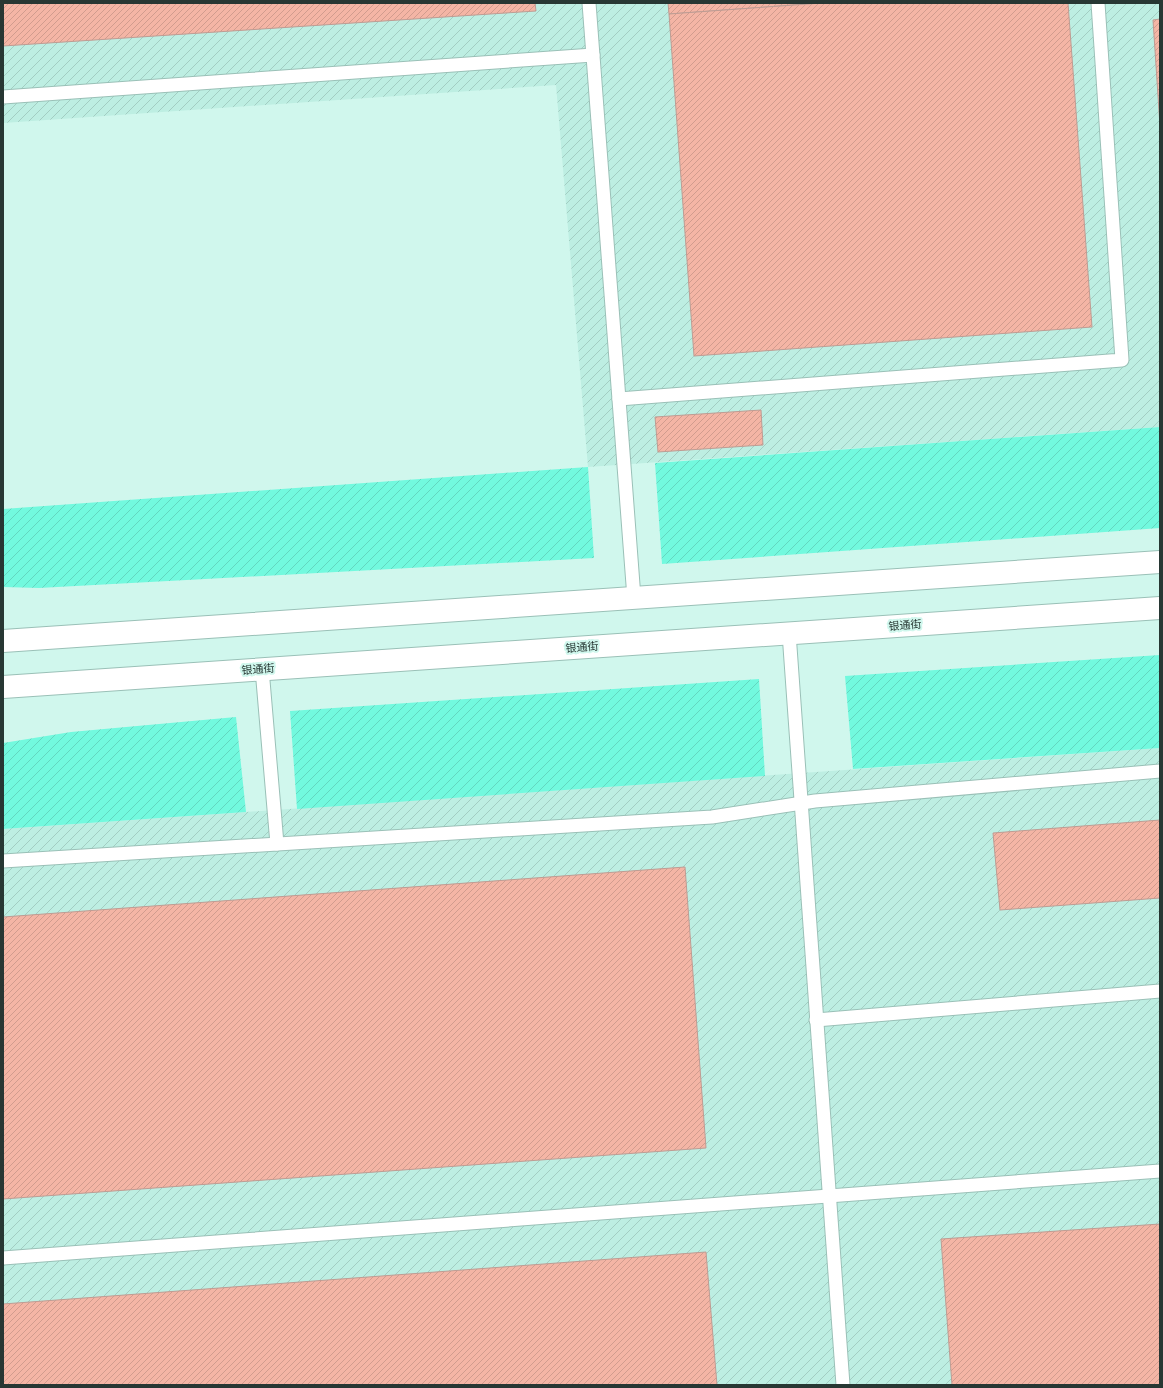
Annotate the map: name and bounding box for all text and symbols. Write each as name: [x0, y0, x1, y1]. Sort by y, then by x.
street label: 银通街: [888, 618, 922, 632]
street label: 银通街: [565, 640, 599, 654]
street label: 银通街: [241, 662, 275, 676]

